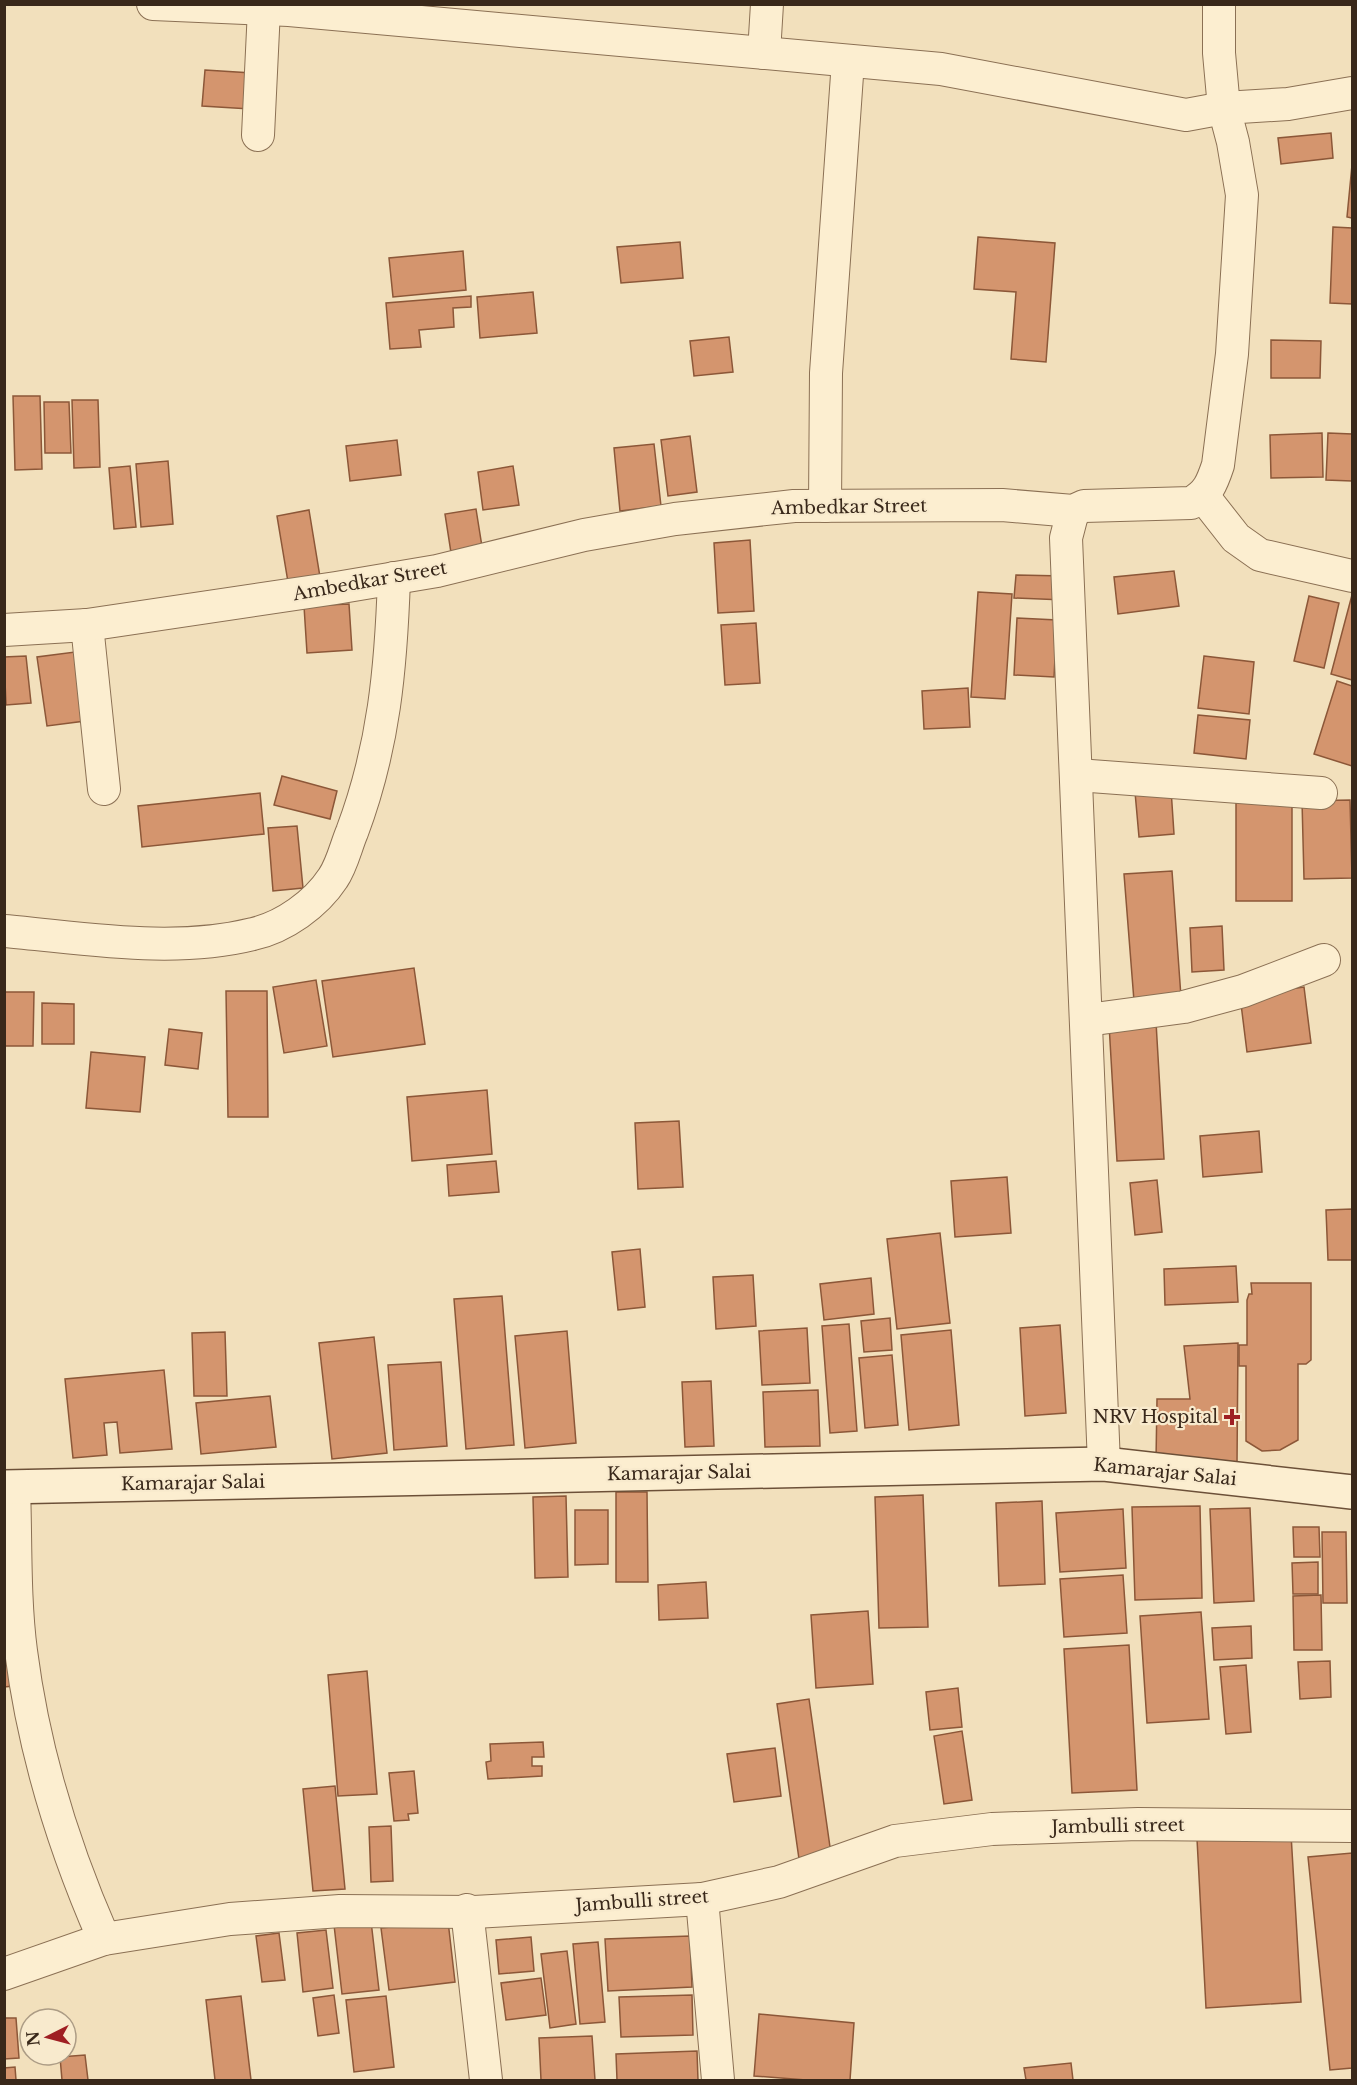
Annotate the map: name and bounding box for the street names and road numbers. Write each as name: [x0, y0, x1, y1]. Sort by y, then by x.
street label: Ambedkar Street: [770, 495, 927, 519]
street label: Ambedkar Street: [290, 557, 449, 606]
street label: Kamarajar Salai: [1092, 1454, 1238, 1490]
street label: Kamarajar Salai: [607, 1461, 751, 1485]
street label: Kamarajar Salai: [121, 1471, 265, 1495]
street label: Jambulli street: [1049, 1814, 1185, 1838]
street label: Jambulli street: [573, 1885, 710, 1917]

